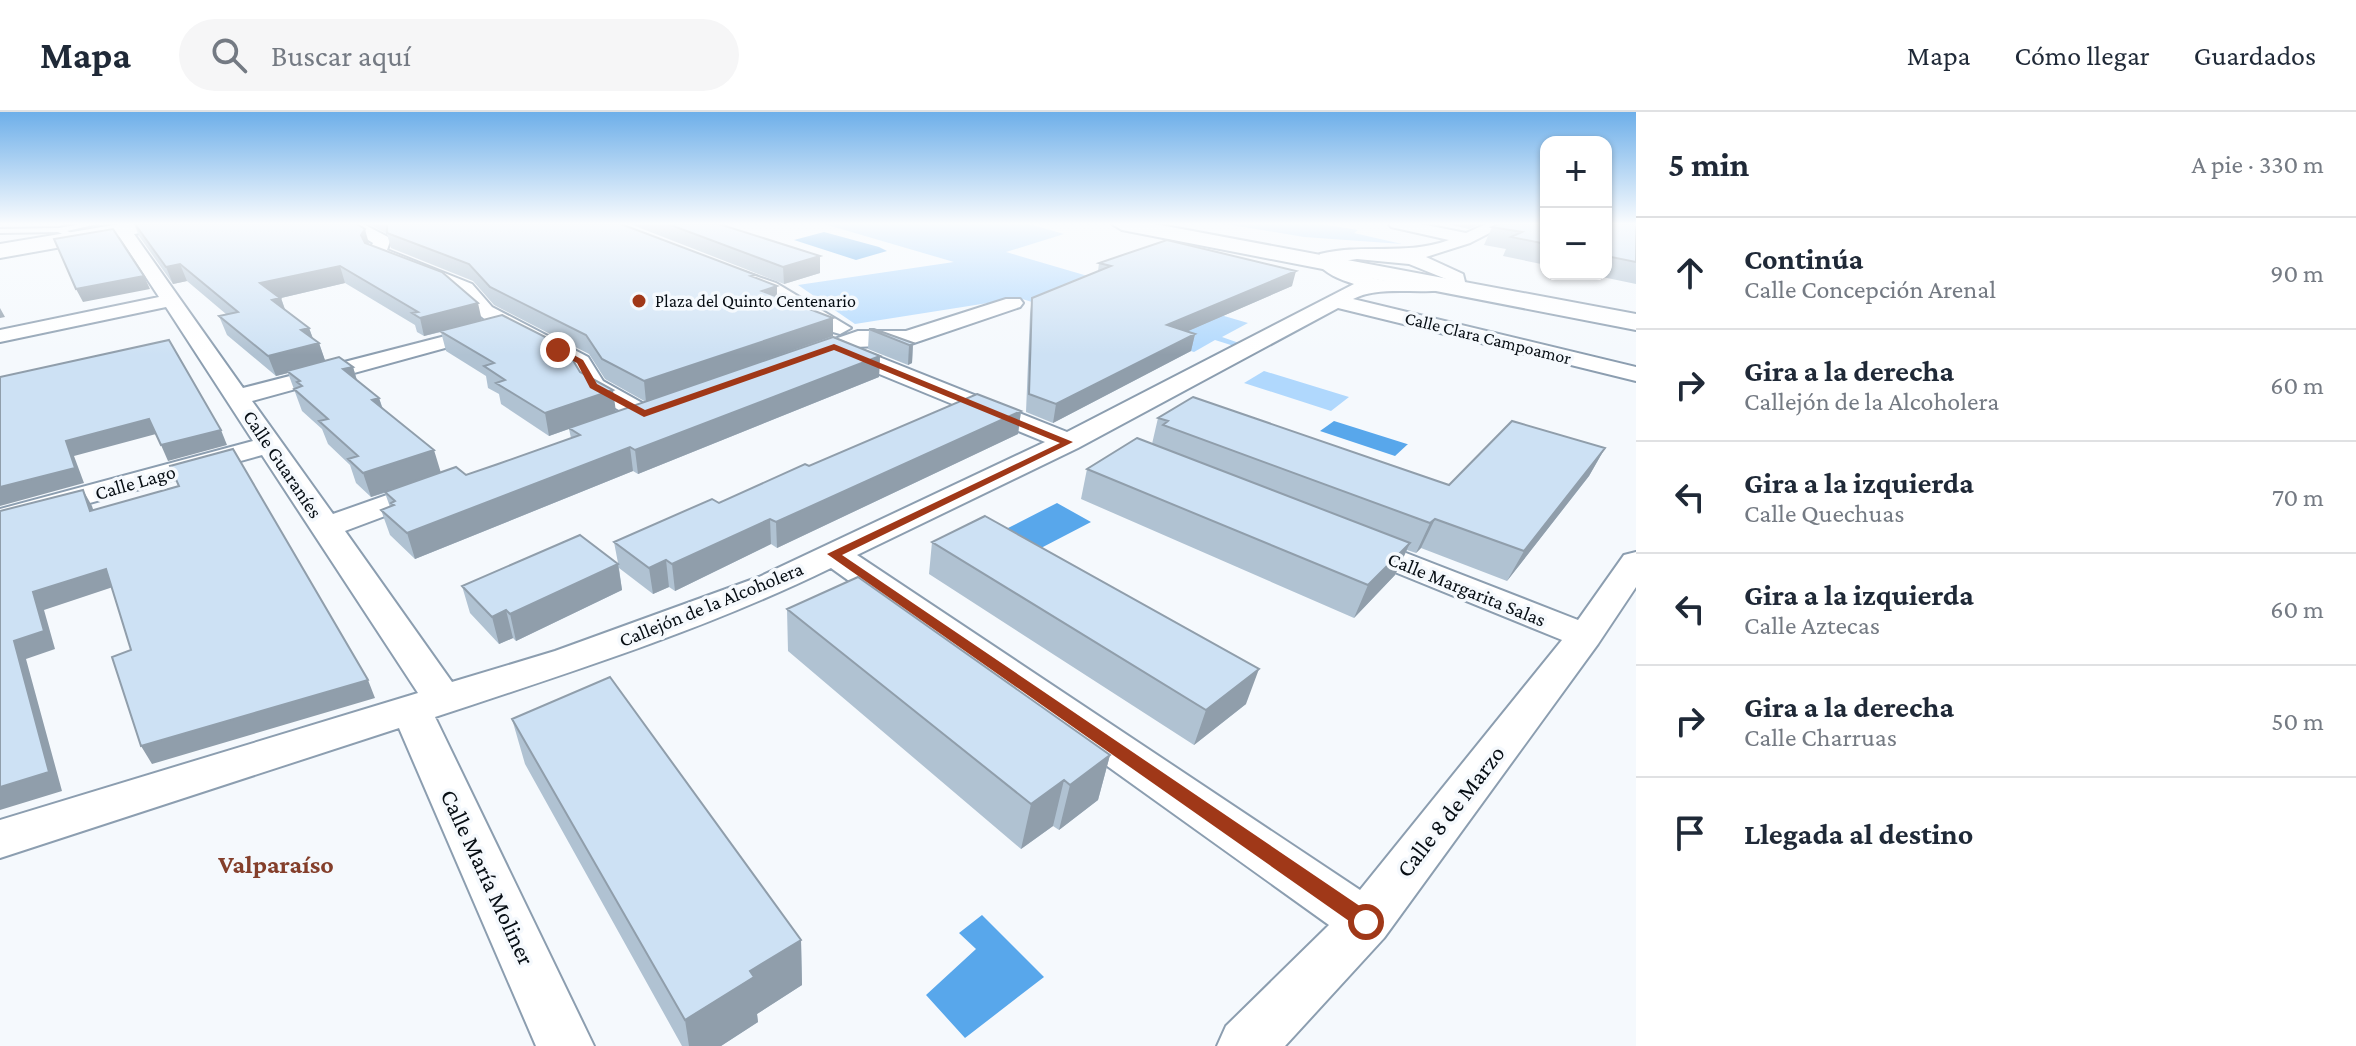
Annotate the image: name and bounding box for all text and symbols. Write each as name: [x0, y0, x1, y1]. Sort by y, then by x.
search box: [179, 19, 739, 91]
icon: search: [207, 33, 251, 77]
text: Mapa: [40, 34, 131, 76]
text: Buscar aquí: [271, 39, 411, 72]
text: Mapa: [1907, 40, 1971, 71]
text: Cómo llegar: [2015, 40, 2150, 71]
text: Guardados: [2194, 40, 2316, 71]
map controls: [1540, 136, 1612, 280]
button: +: [1540, 136, 1612, 208]
text: 5 min: [1668, 146, 1749, 183]
text: A pie · 330 m: [2191, 150, 2324, 179]
button: −: [1540, 208, 1612, 280]
text: Continúa: [1744, 242, 1863, 275]
icon: ahead: [1668, 251, 1712, 295]
text: 90 m: [2270, 259, 2324, 288]
text: Calle Concepción Arenal: [1744, 275, 1996, 304]
place label: Plaza del Quinto Centenario: [655, 291, 856, 311]
marker: Plaza del Quinto Centenario: [630, 292, 648, 310]
street label: Calle Clara Campoamor: [1403, 308, 1574, 369]
route end: [540, 332, 576, 368]
text: Gira a la derecha: [1744, 354, 1954, 387]
icon: right: [1668, 363, 1712, 407]
text: 60 m: [2270, 371, 2324, 400]
text: Callejón de la Alcoholera: [1744, 387, 1999, 416]
street label: Calle Guaraníes: [239, 406, 327, 522]
street label: Calle Lago: [92, 460, 178, 505]
text: Gira a la izquierda: [1744, 466, 1974, 499]
icon: left: [1668, 475, 1712, 519]
text: 70 m: [2272, 483, 2324, 512]
text: Calle Quechuas: [1744, 499, 1905, 528]
street label: Calle Margarita Salas: [1384, 547, 1549, 632]
street label: Callejón de la Alcoholera: [616, 557, 807, 652]
text: Gira a la izquierda: [1744, 578, 1974, 611]
icon: left: [1668, 587, 1712, 631]
text: 60 m: [2270, 595, 2324, 624]
text: Calle Aztecas: [1744, 611, 1880, 640]
text: Gira a la derecha: [1744, 690, 1954, 723]
icon: right: [1668, 699, 1712, 743]
text: 50 m: [2271, 707, 2324, 736]
text: Calle Charruas: [1744, 723, 1897, 752]
street label: Calle 8 de Marzo: [1390, 740, 1510, 882]
street label: Calle María Moliner: [435, 785, 541, 970]
icon: arrive: [1668, 811, 1712, 855]
text: Llegada al destino: [1744, 817, 1973, 850]
district label: Valparaíso: [217, 850, 334, 879]
route start: [1348, 904, 1384, 940]

